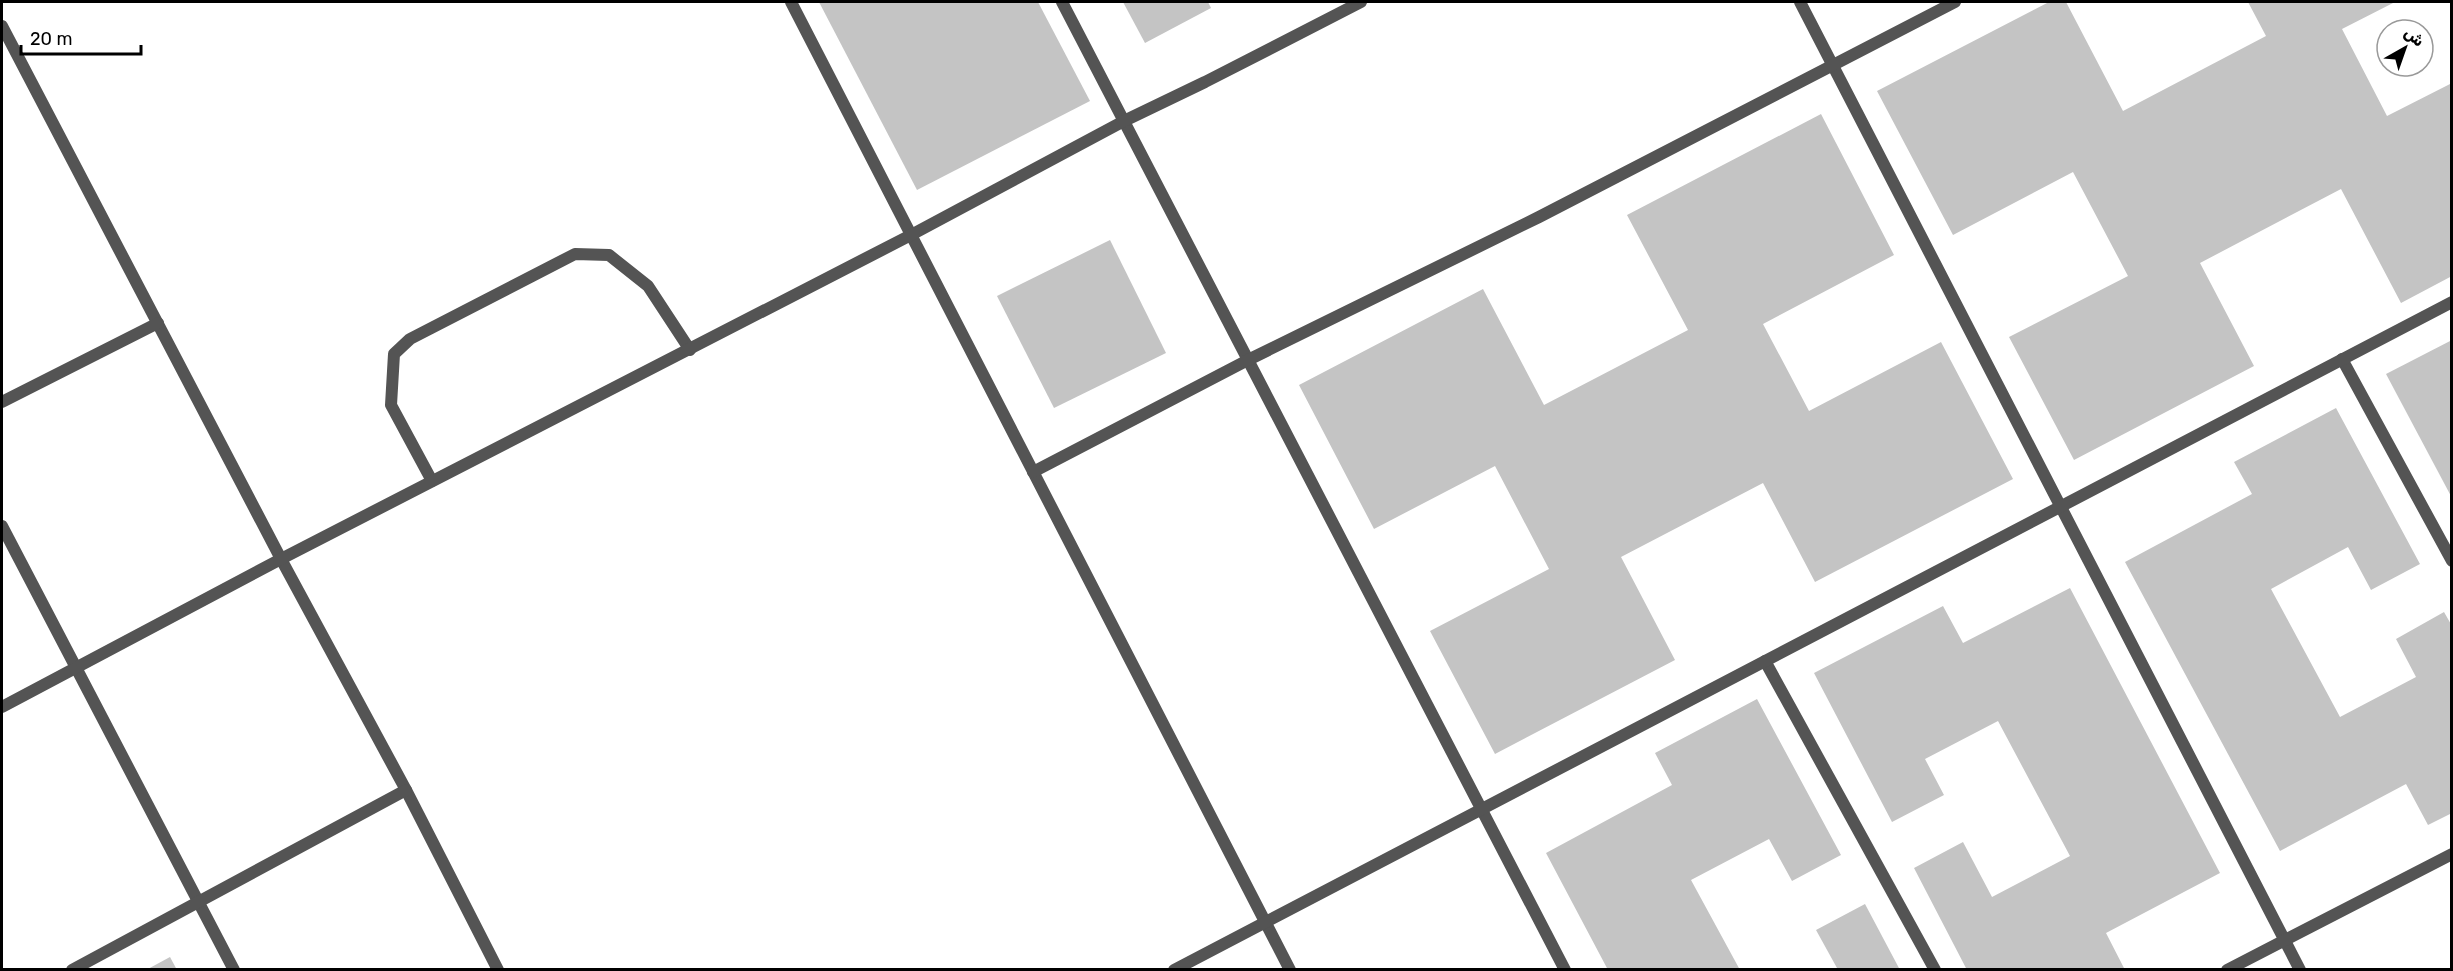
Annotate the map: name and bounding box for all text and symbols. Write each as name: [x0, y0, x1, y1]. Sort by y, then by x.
scale bar: [21, 18, 141, 56]
north arrow: [2375, 18, 2435, 78]
text: ش: [2400, 23, 2428, 51]
text: 20 m: [30, 28, 72, 50]

